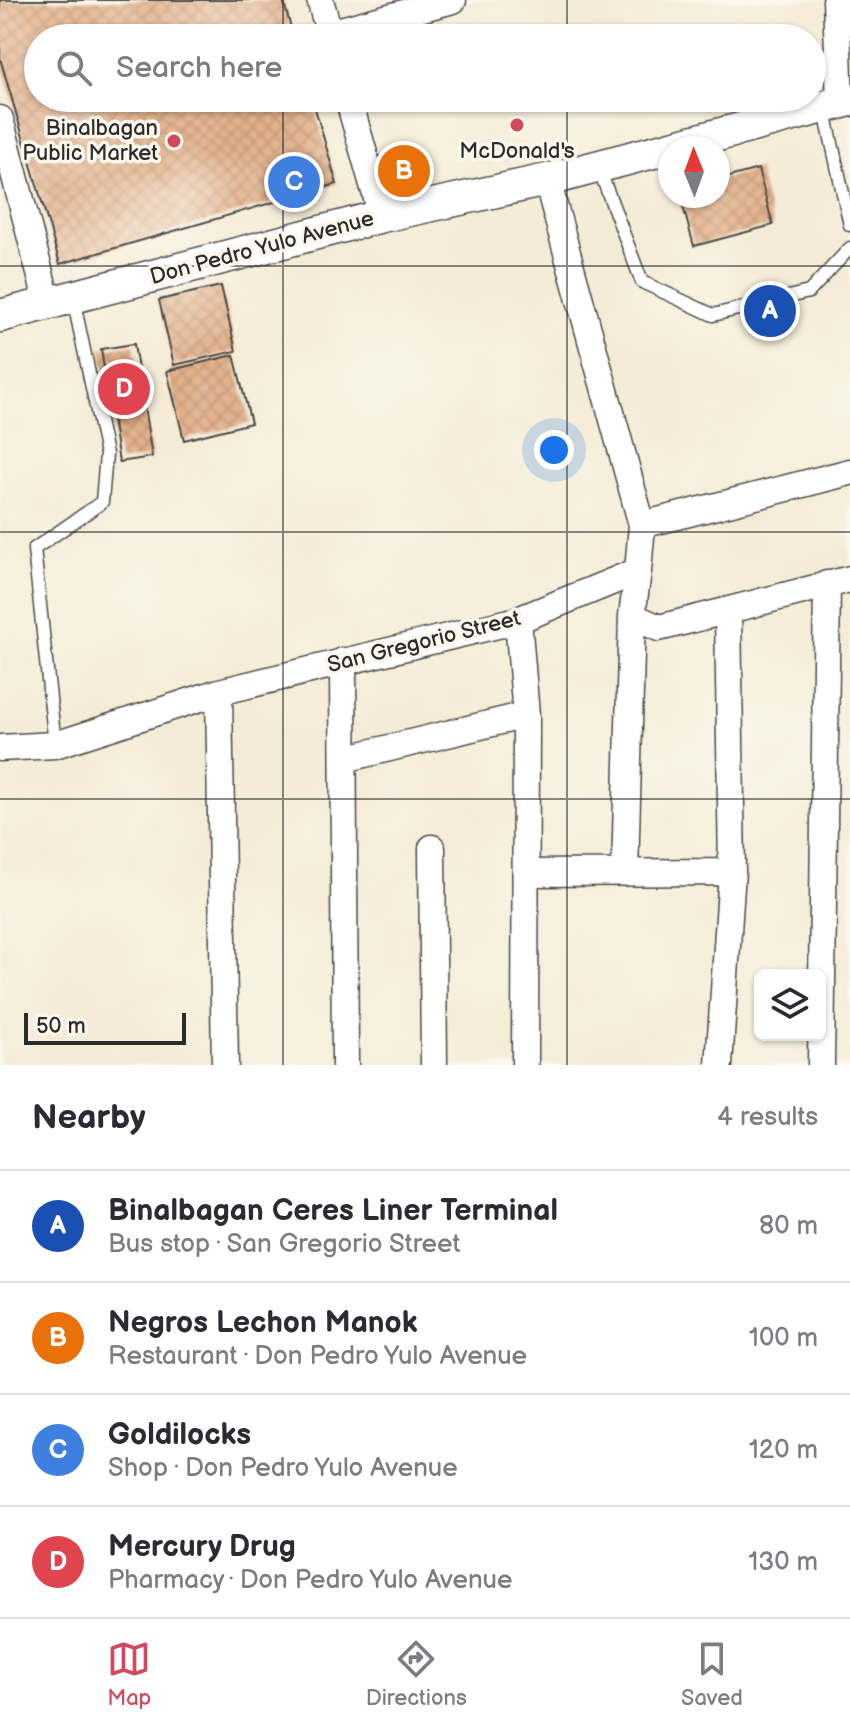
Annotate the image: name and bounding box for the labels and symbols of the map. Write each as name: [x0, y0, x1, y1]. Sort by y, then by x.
place label: Binalbagan Public Market: [22, 115, 158, 167]
marker: McDonald's: [508, 116, 526, 134]
marker: Binalbagan Public Market: [165, 132, 183, 150]
north arrow: [658, 136, 730, 208]
place label: McDonald's: [459, 138, 575, 165]
pin: B: [378, 141, 430, 201]
pin: C: [268, 152, 320, 212]
street label: Don Pedro Yulo Avenue: [147, 205, 377, 291]
pin: A: [744, 281, 796, 341]
pin: D: [98, 359, 150, 419]
your location: [534, 430, 574, 470]
street label: San Gregorio Street: [325, 605, 524, 679]
scale bar: [24, 1009, 186, 1045]

